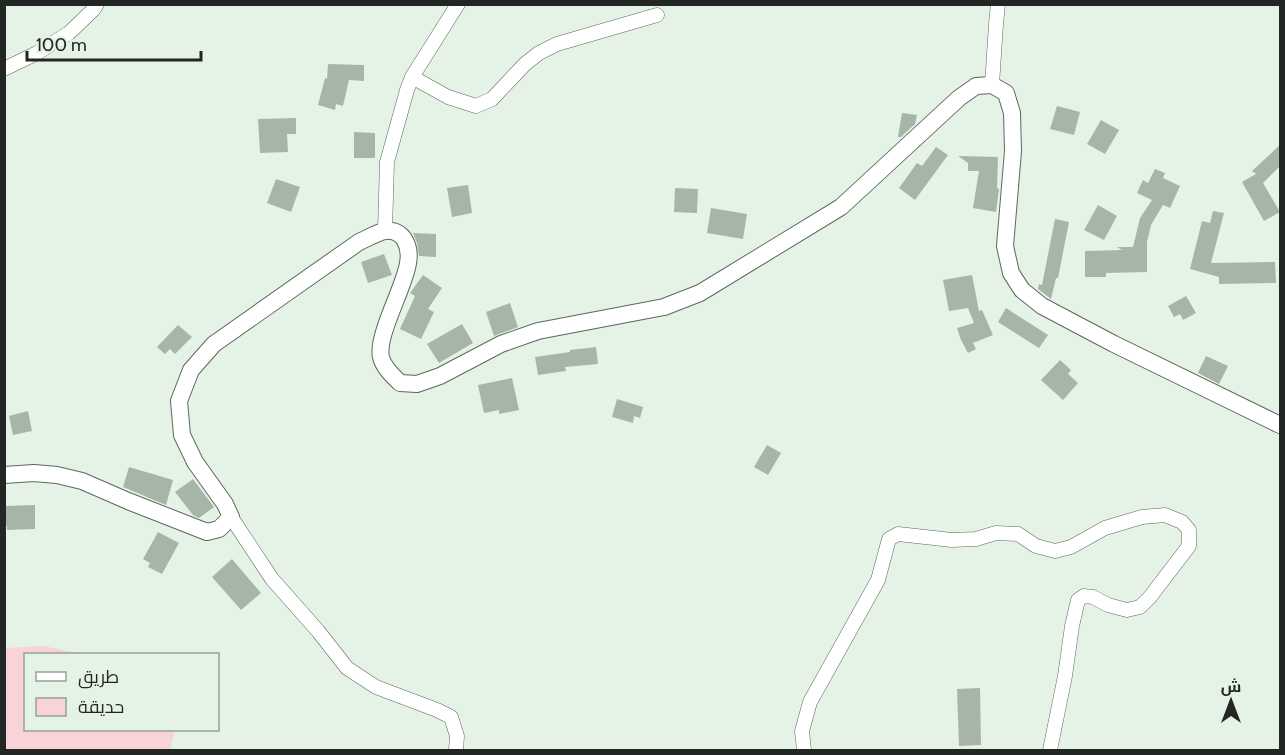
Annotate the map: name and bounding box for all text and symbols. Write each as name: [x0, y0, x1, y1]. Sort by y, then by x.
scale bar: [27, 24, 201, 62]
text: 100 m: [36, 34, 87, 56]
legend: [24, 653, 219, 731]
text: طريق: [78, 666, 119, 689]
north arrow: [1201, 671, 1261, 731]
text: ش: [1221, 677, 1241, 696]
text: حديقة: [78, 696, 124, 718]

